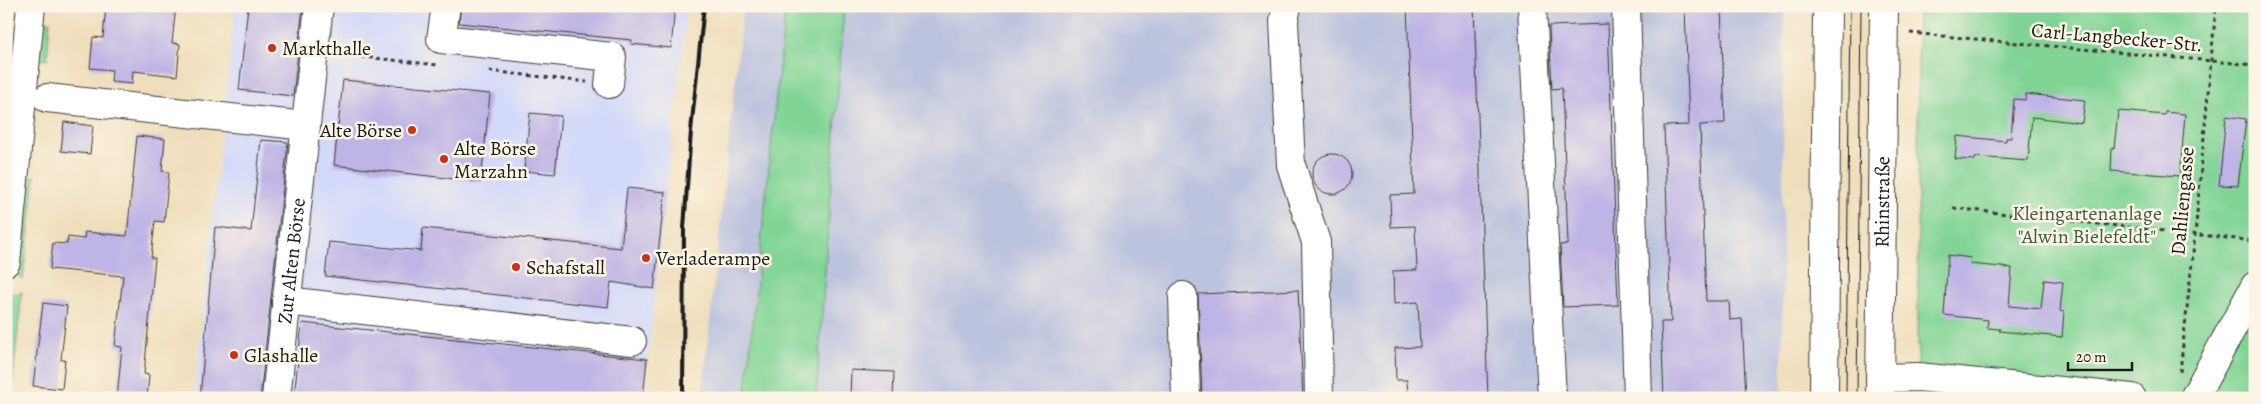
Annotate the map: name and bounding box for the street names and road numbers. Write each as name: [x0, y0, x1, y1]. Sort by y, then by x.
street label: Carl-Langbecker-Str.: [2030, 17, 2204, 58]
street label: Dahliengasse: [2164, 146, 2201, 256]
street label: Rhinstraße: [1869, 156, 1896, 248]
street label: Zur Alten Börse: [271, 196, 312, 325]

